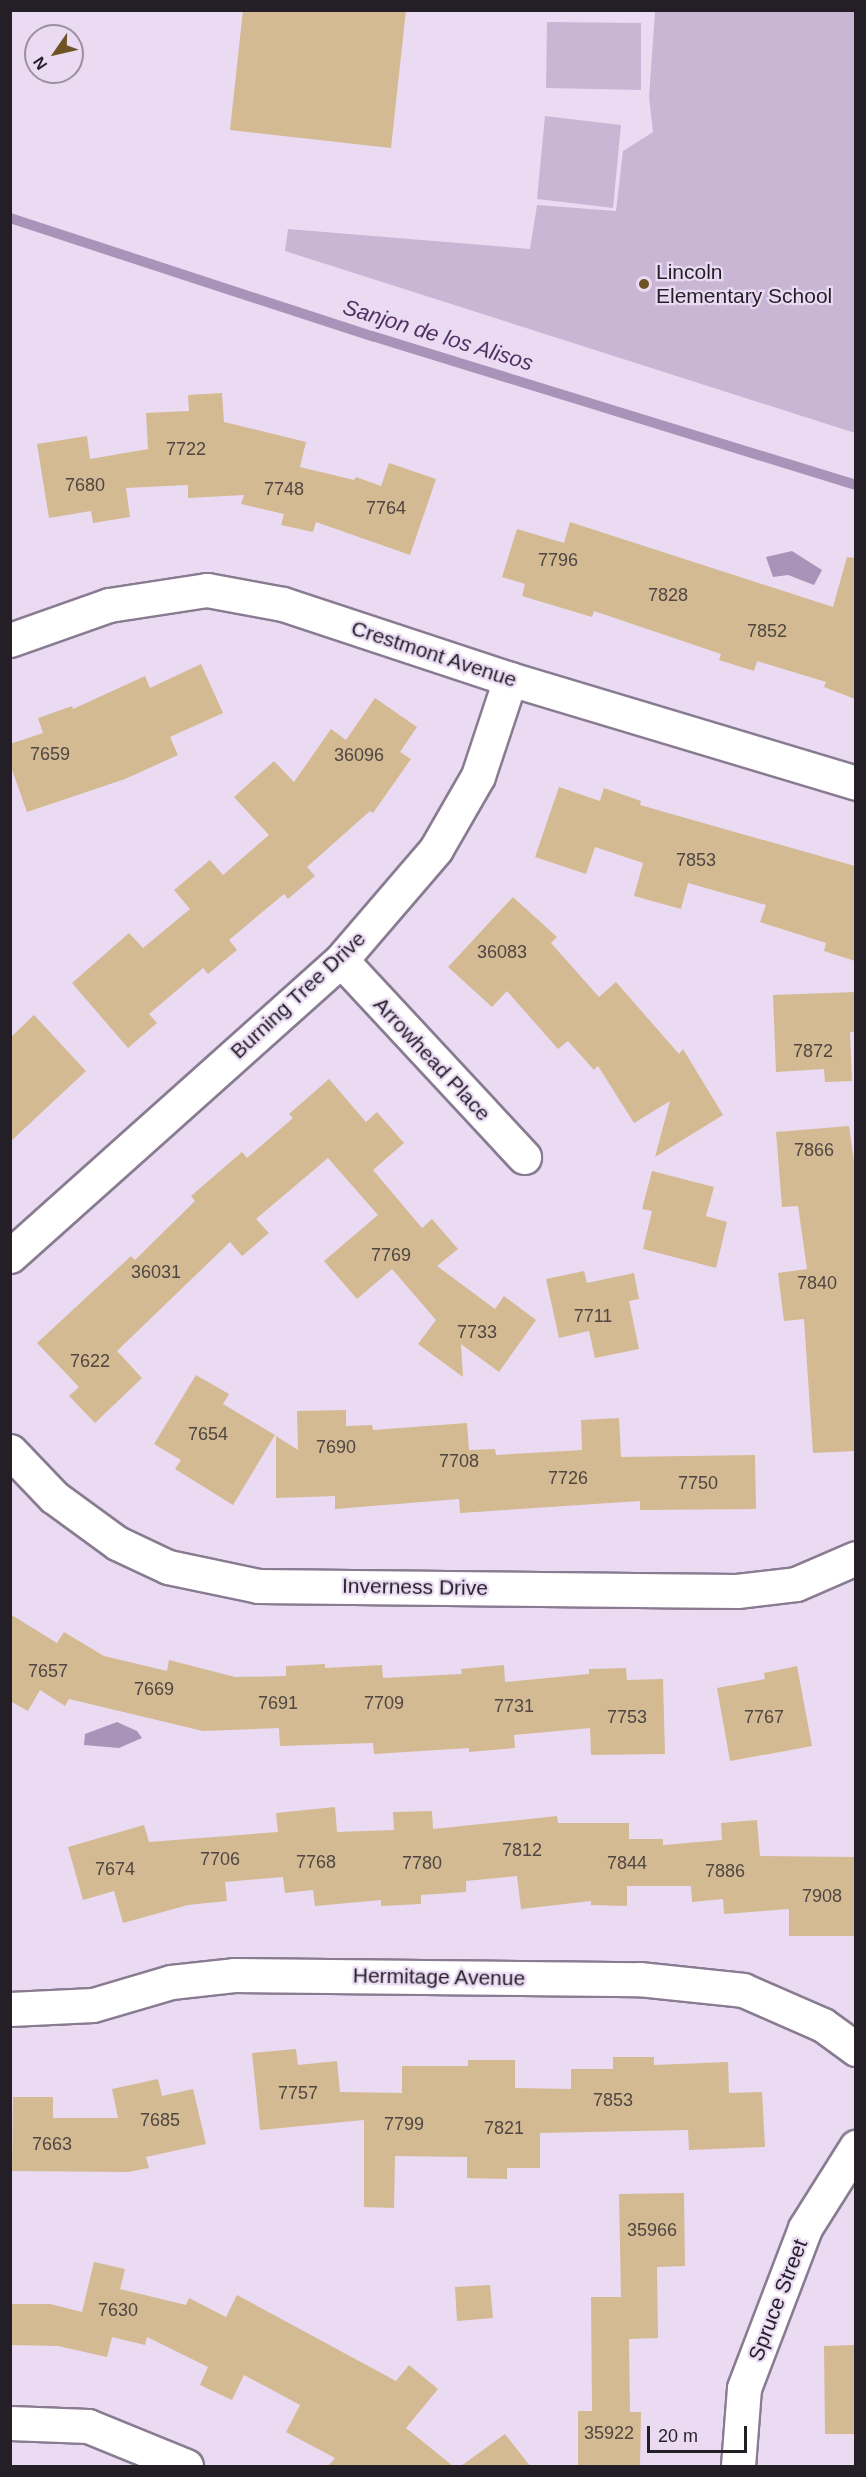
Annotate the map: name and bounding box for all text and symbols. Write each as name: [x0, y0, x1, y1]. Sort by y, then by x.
north arrow: [24, 24, 84, 84]
text: N: [30, 54, 51, 73]
place label: Lincoln Elementary School: [656, 259, 832, 309]
marker: Lincoln Elementary School: [637, 277, 651, 291]
water label: Sanjon de los Alisos: [339, 293, 537, 377]
house number: 7722: [166, 438, 206, 460]
house number: 7680: [65, 474, 105, 496]
house number: 7748: [264, 478, 304, 500]
house number: 7764: [366, 497, 406, 519]
house number: 7796: [538, 549, 578, 571]
house number: 7828: [648, 584, 688, 606]
street label: Crestmont Avenue: [348, 615, 520, 693]
house number: 7852: [747, 620, 787, 642]
house number: 7659: [30, 743, 70, 765]
house number: 36096: [334, 744, 384, 766]
house number: 7853: [676, 849, 716, 871]
street label: Burning Tree Drive: [225, 926, 371, 1064]
house number: 36083: [477, 941, 527, 963]
street label: Arrowhead Place: [368, 992, 496, 1126]
house number: 7872: [793, 1040, 833, 1062]
house number: 7866: [794, 1139, 834, 1161]
house number: 7769: [371, 1244, 411, 1266]
house number: 36031: [131, 1261, 181, 1283]
house number: 7840: [797, 1272, 837, 1294]
house number: 7711: [574, 1305, 612, 1327]
house number: 7733: [457, 1321, 497, 1343]
house number: 7622: [70, 1350, 110, 1372]
house number: 7654: [188, 1423, 228, 1445]
house number: 7690: [316, 1436, 356, 1458]
house number: 7708: [439, 1450, 479, 1472]
house number: 7726: [548, 1467, 588, 1489]
house number: 7750: [678, 1472, 718, 1494]
street label: Inverness Drive: [342, 1573, 488, 1601]
house number: 7657: [28, 1660, 68, 1682]
house number: 7669: [134, 1678, 174, 1700]
house number: 7691: [258, 1692, 298, 1714]
house number: 7709: [364, 1692, 404, 1714]
house number: 7731: [494, 1695, 534, 1717]
house number: 7753: [607, 1706, 647, 1728]
house number: 7767: [744, 1706, 784, 1728]
house number: 7812: [502, 1839, 542, 1861]
house number: 7706: [200, 1848, 240, 1870]
house number: 7768: [296, 1851, 336, 1873]
house number: 7780: [402, 1852, 442, 1874]
house number: 7844: [607, 1852, 647, 1874]
house number: 7674: [95, 1858, 135, 1880]
house number: 7886: [705, 1860, 745, 1882]
house number: 7908: [802, 1885, 842, 1907]
street label: Hermitage Avenue: [352, 1963, 526, 1991]
house number: 7757: [278, 2082, 318, 2104]
house number: 7853: [593, 2089, 633, 2111]
house number: 7685: [140, 2109, 180, 2131]
house number: 7799: [384, 2113, 424, 2135]
house number: 7821: [484, 2117, 524, 2139]
house number: 7663: [32, 2133, 72, 2155]
house number: 35966: [627, 2219, 677, 2241]
street label: Spruce Street: [743, 2236, 813, 2364]
house number: 7630: [98, 2299, 138, 2321]
scale bar: [650, 2414, 750, 2452]
house number: 35922: [584, 2422, 634, 2444]
text: 20 m: [658, 2426, 698, 2446]

